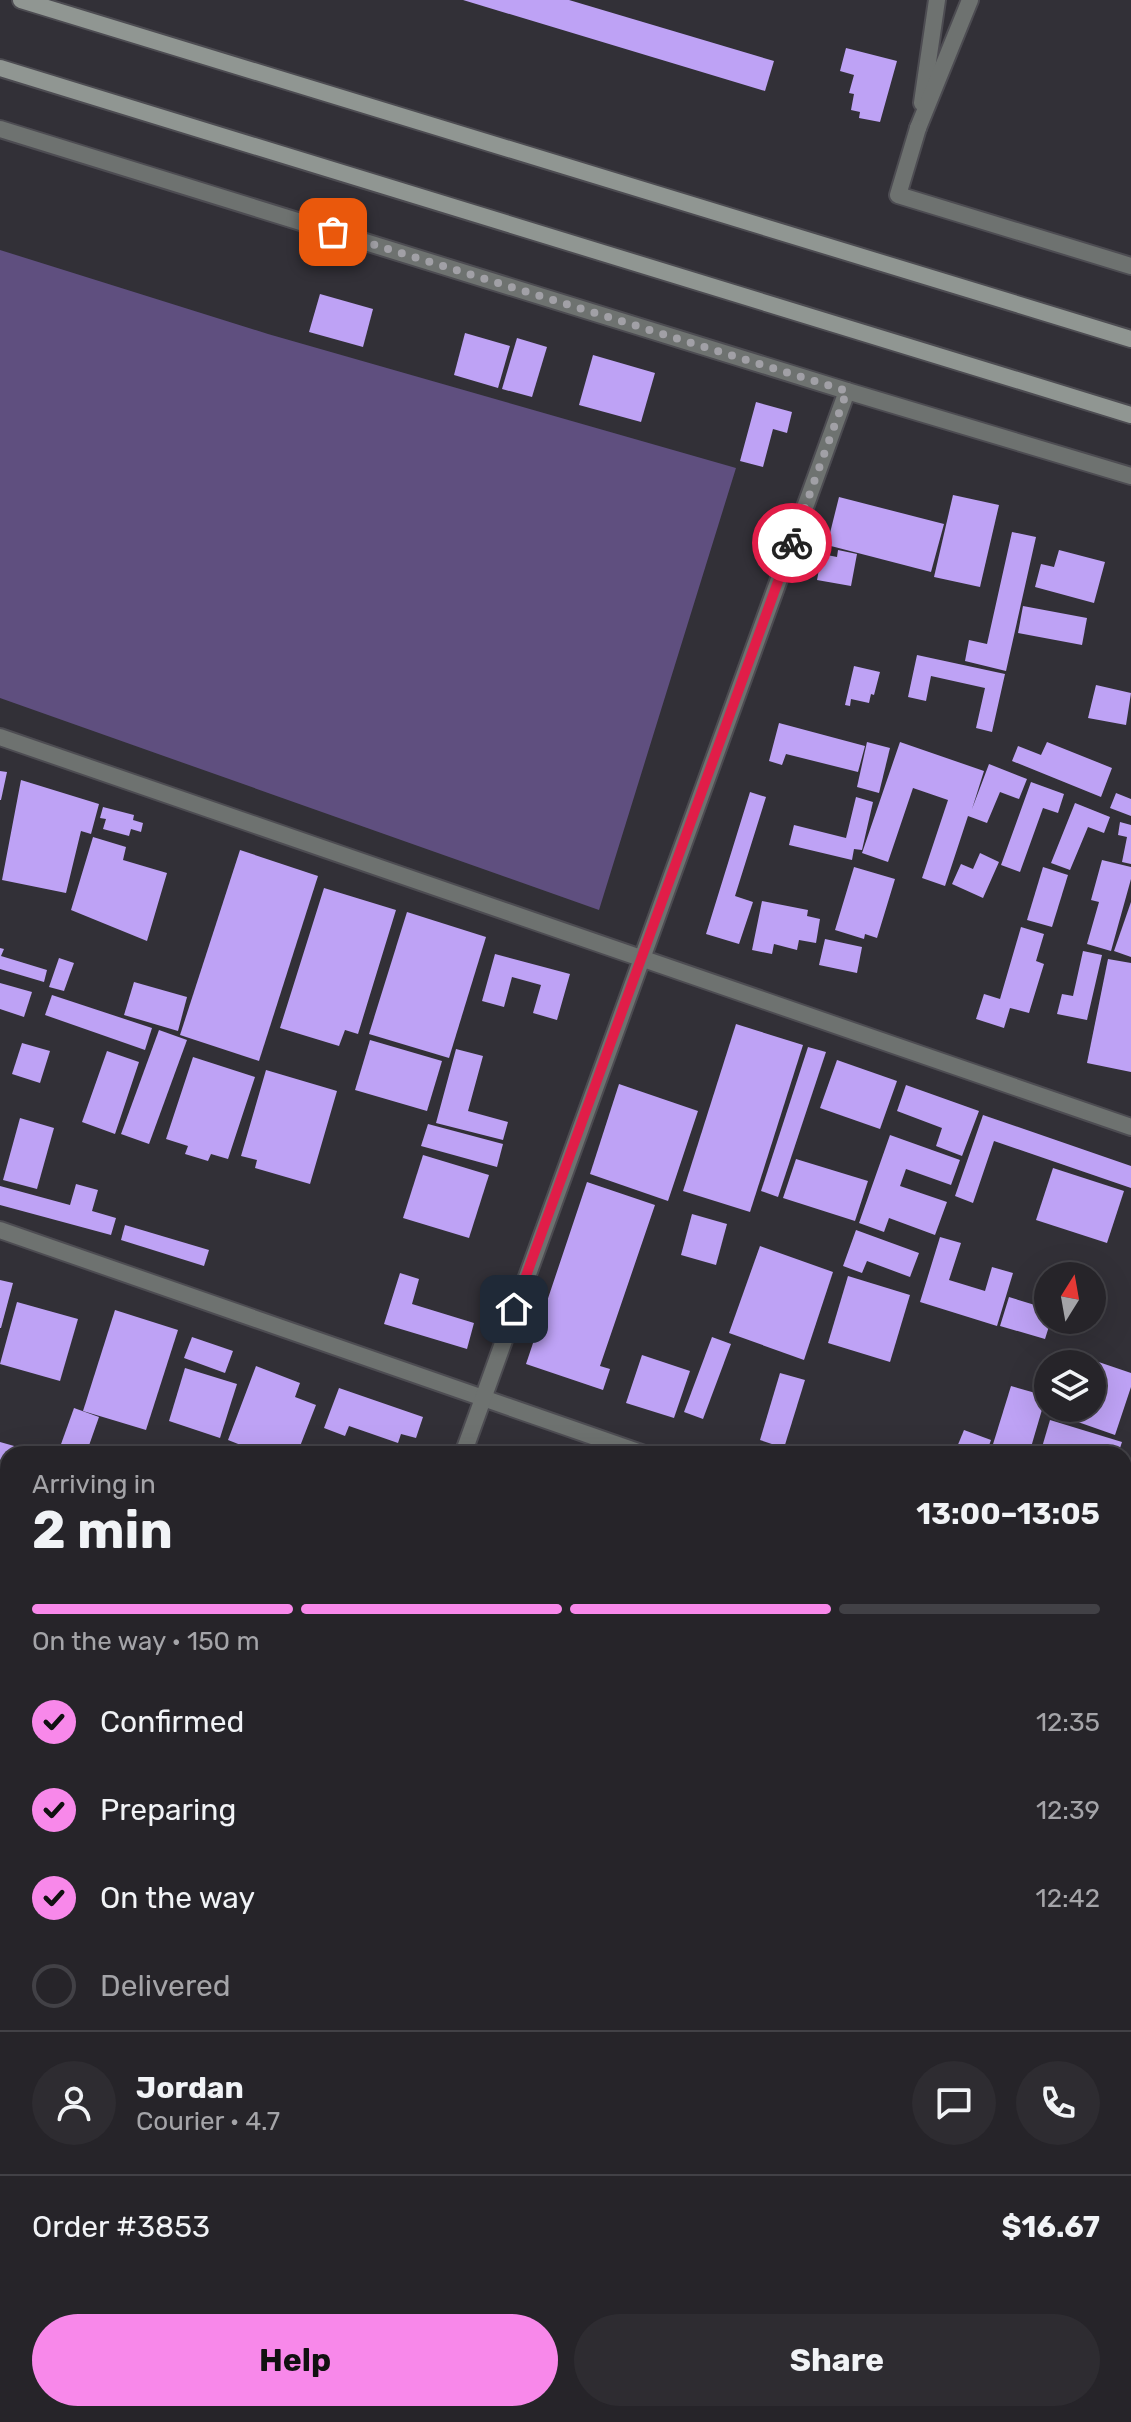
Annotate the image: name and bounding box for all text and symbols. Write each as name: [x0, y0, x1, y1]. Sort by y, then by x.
pin: [299, 198, 367, 266]
icon: bag: [311, 210, 355, 254]
courier: [752, 503, 832, 583]
icon: bike: [770, 521, 814, 565]
north arrow: [1034, 1262, 1106, 1334]
map controls: [1034, 1262, 1106, 1422]
pin: [480, 1275, 548, 1343]
icon: home: [492, 1287, 536, 1331]
button: layers: [1034, 1350, 1106, 1422]
text: Arriving in: [32, 1469, 156, 1500]
text: 13:00–13:05: [916, 1496, 1100, 1532]
text: 2 min: [32, 1499, 173, 1561]
text: On the way · 150 m: [32, 1626, 260, 1657]
icon: check: [32, 1700, 76, 1744]
text: Confirmed: [100, 1704, 244, 1740]
text: 12:35: [1036, 1707, 1100, 1738]
icon: check: [32, 1788, 76, 1832]
text: Preparing: [100, 1792, 236, 1828]
text: 12:39: [1036, 1795, 1100, 1826]
icon: check: [32, 1876, 76, 1920]
text: On the way: [100, 1880, 255, 1916]
text: 12:42: [1036, 1883, 1100, 1914]
text: Delivered: [100, 1968, 231, 2004]
button: person: [32, 2061, 116, 2145]
button: chat: [912, 2061, 996, 2145]
button: phone: [1016, 2061, 1100, 2145]
text: Jordan: [136, 2070, 244, 2106]
text: Courier · 4.7: [136, 2106, 280, 2137]
text: Order #3853: [32, 2209, 210, 2245]
text: $16.67: [1001, 2209, 1100, 2245]
button: Help: [32, 2314, 558, 2406]
button: Share: [574, 2314, 1100, 2406]

